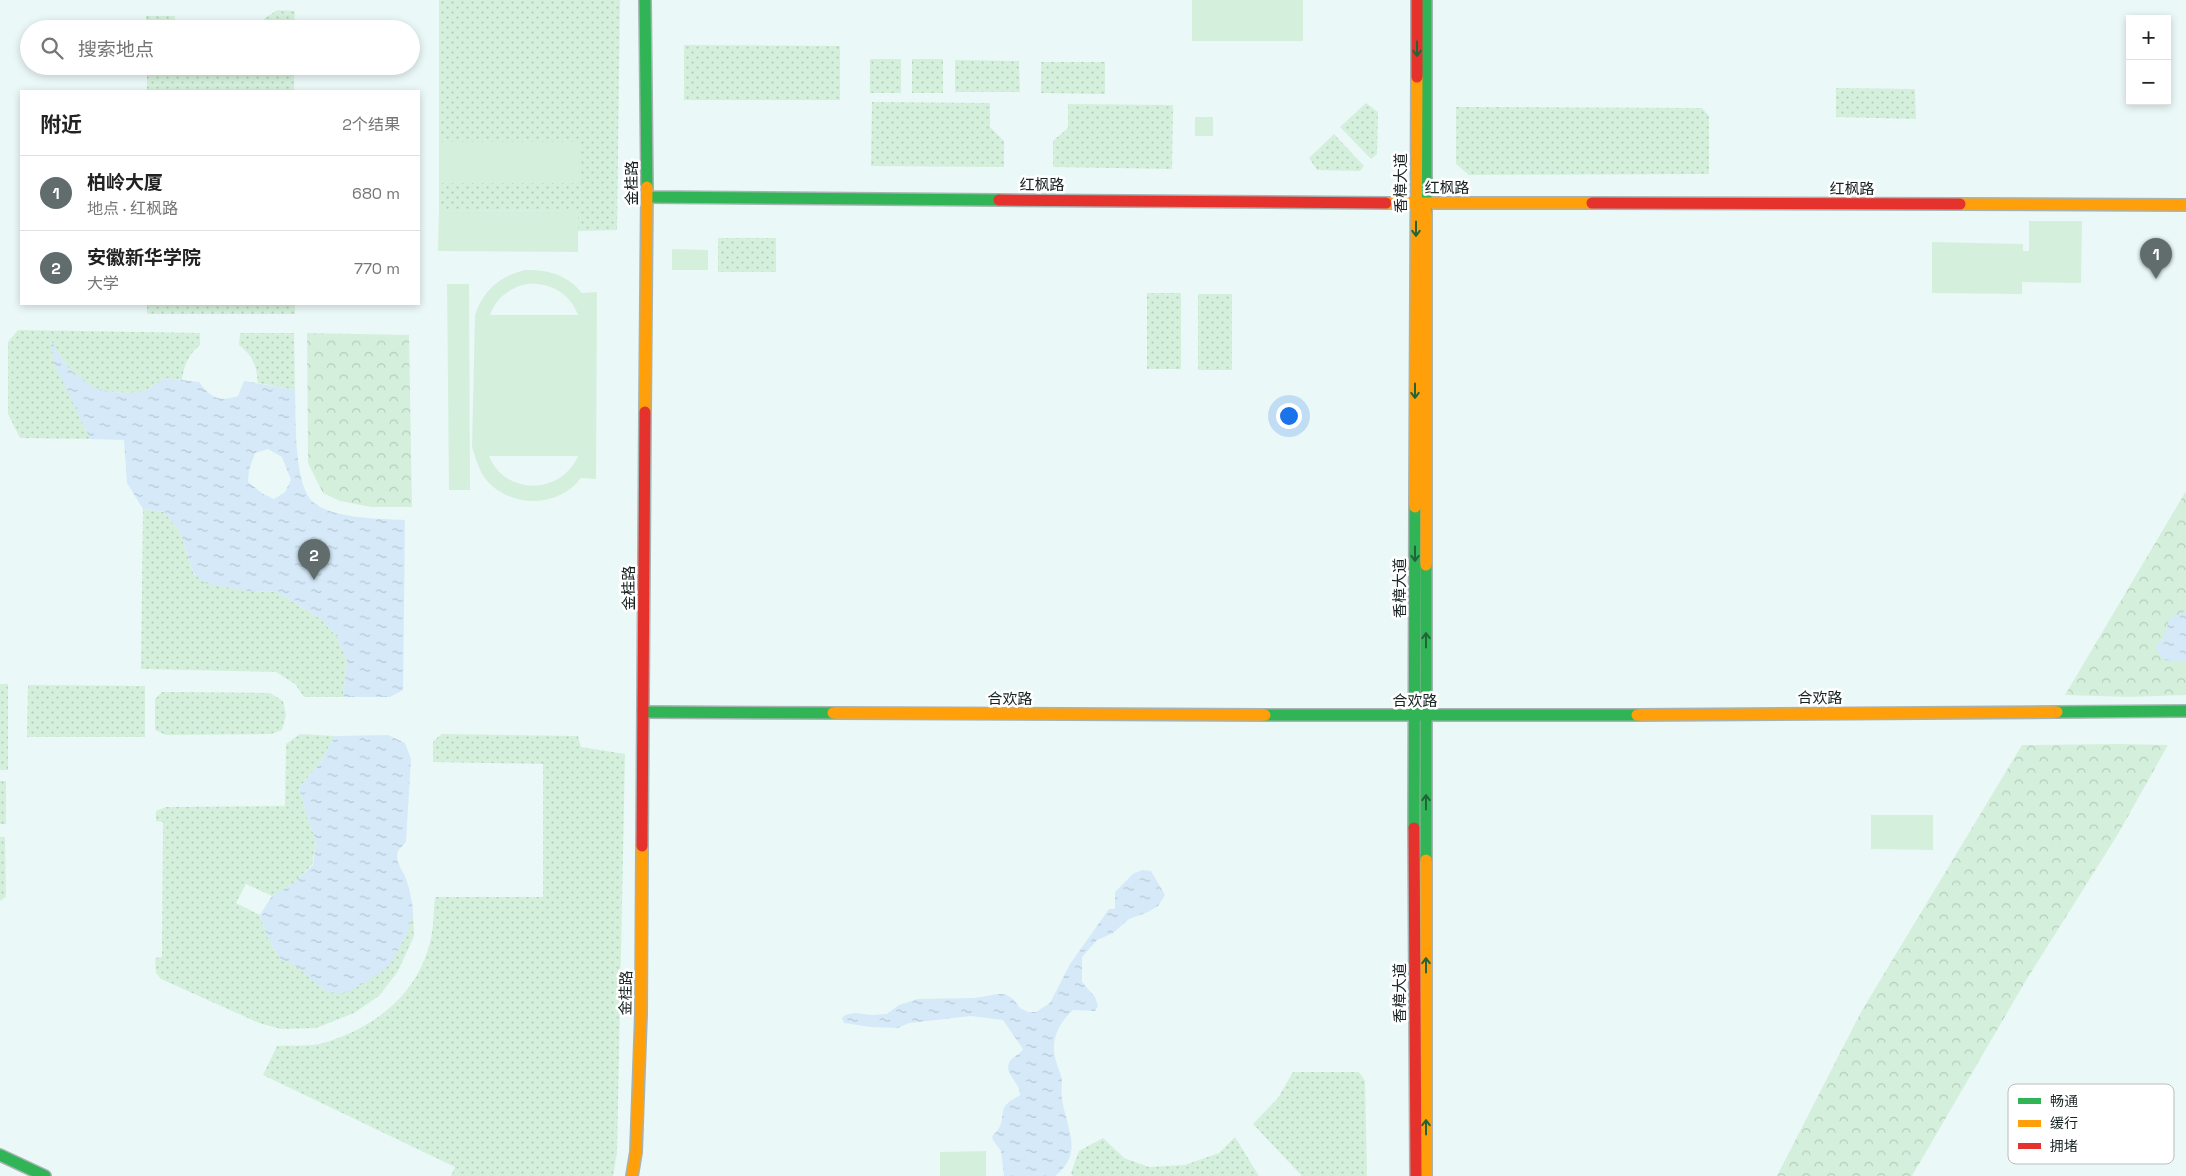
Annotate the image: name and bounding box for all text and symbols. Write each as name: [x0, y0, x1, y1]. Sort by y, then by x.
map controls: [2126, 15, 2171, 105]
button: +: [2126, 15, 2171, 60]
search box: [20, 20, 420, 75]
icon: search: [38, 34, 66, 62]
text: 搜索地点: [78, 37, 154, 62]
one-way arrow: [1412, 40, 1422, 56]
button: −: [2126, 60, 2171, 105]
text: 附近: [40, 111, 82, 138]
text: 2个结果: [342, 114, 400, 135]
street label: 香樟大道: [1391, 153, 1410, 213]
street label: 金桂路: [622, 160, 641, 206]
text: 柏岭大厦: [87, 170, 163, 195]
street label: 红枫路: [1019, 175, 1065, 194]
street label: 红枫路: [1424, 178, 1470, 197]
street label: 红枫路: [1829, 179, 1875, 198]
text: 1: [52, 183, 60, 204]
text: 680 m: [352, 183, 400, 204]
text: 地点 · 红枫路: [87, 198, 178, 219]
one-way arrow: [1411, 220, 1421, 236]
pin: 1: [2140, 238, 2172, 279]
text: 安徽新华学院: [87, 245, 201, 270]
text: 2: [51, 258, 61, 279]
text: 770 m: [354, 258, 400, 279]
text: 大学: [87, 273, 119, 294]
one-way arrow: [1410, 382, 1420, 399]
your location: [1276, 403, 1302, 429]
pin: 2: [298, 539, 330, 580]
one-way arrow: [1410, 545, 1420, 561]
street label: 香樟大道: [1390, 558, 1409, 618]
street label: 金桂路: [619, 565, 638, 611]
one-way arrow: [1421, 632, 1431, 648]
street label: 合欢路: [1797, 688, 1843, 707]
street label: 合欢路: [987, 689, 1033, 708]
street label: 合欢路: [1392, 691, 1438, 710]
one-way arrow: [1421, 795, 1431, 811]
one-way arrow: [1421, 957, 1431, 974]
street label: 香樟大道: [1390, 963, 1409, 1023]
street label: 金桂路: [616, 970, 635, 1016]
legend: [2008, 1084, 2174, 1164]
text: 畅通: [2050, 1092, 2078, 1110]
text: 缓行: [2050, 1114, 2078, 1132]
one-way arrow: [1421, 1119, 1431, 1136]
text: 拥堵: [2050, 1137, 2078, 1155]

